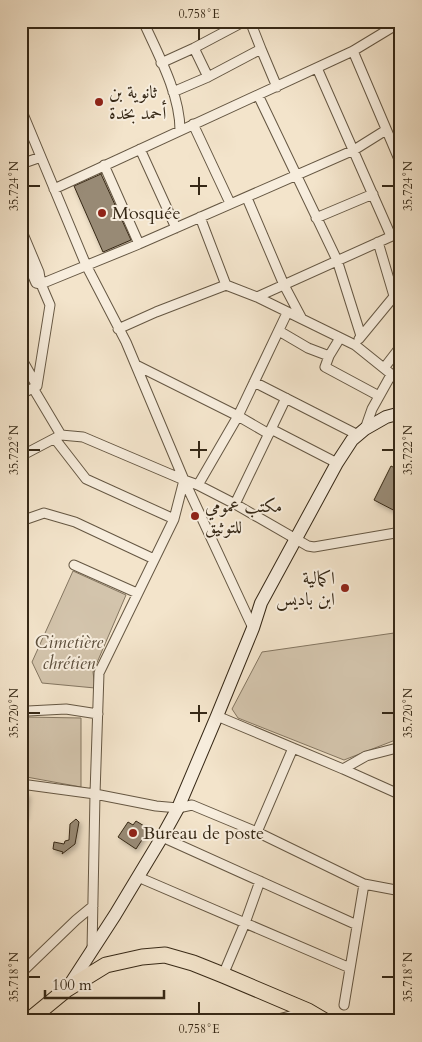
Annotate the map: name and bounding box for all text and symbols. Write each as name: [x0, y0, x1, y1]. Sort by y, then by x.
text: 0.758°E: [178, 6, 220, 22]
place label: ثانوية بن أحمد بخدة: [109, 80, 167, 126]
marker: ثانوية بن أحمد بخدة: [93, 96, 105, 108]
text: 35.724°N: [6, 160, 22, 211]
text: 35.724°N: [400, 160, 416, 211]
place label: Mosquée: [112, 201, 181, 226]
marker: Mosquée: [96, 207, 108, 219]
text: 35.722°N: [6, 424, 22, 475]
text: 35.722°N: [400, 424, 416, 475]
place label: مكتب عمومي للتوثيق: [205, 494, 282, 540]
marker: مكتب عمومي للتوثيق: [189, 510, 201, 522]
place label: اكمالية ابن باديس: [276, 566, 335, 612]
marker: اكمالية ابن باديس: [339, 582, 351, 594]
park label: Cimetière chrétien: [35, 630, 104, 676]
text: 35.720°N: [6, 687, 22, 738]
text: 35.720°N: [400, 687, 416, 738]
place label: Bureau de poste: [143, 821, 264, 846]
marker: Bureau de poste: [127, 827, 139, 839]
text: 35.718°N: [6, 951, 22, 1002]
text: 35.718°N: [400, 951, 416, 1002]
scale bar: [45, 967, 164, 999]
text: 100 m: [52, 975, 92, 995]
text: 0.758°E: [178, 1021, 220, 1037]

